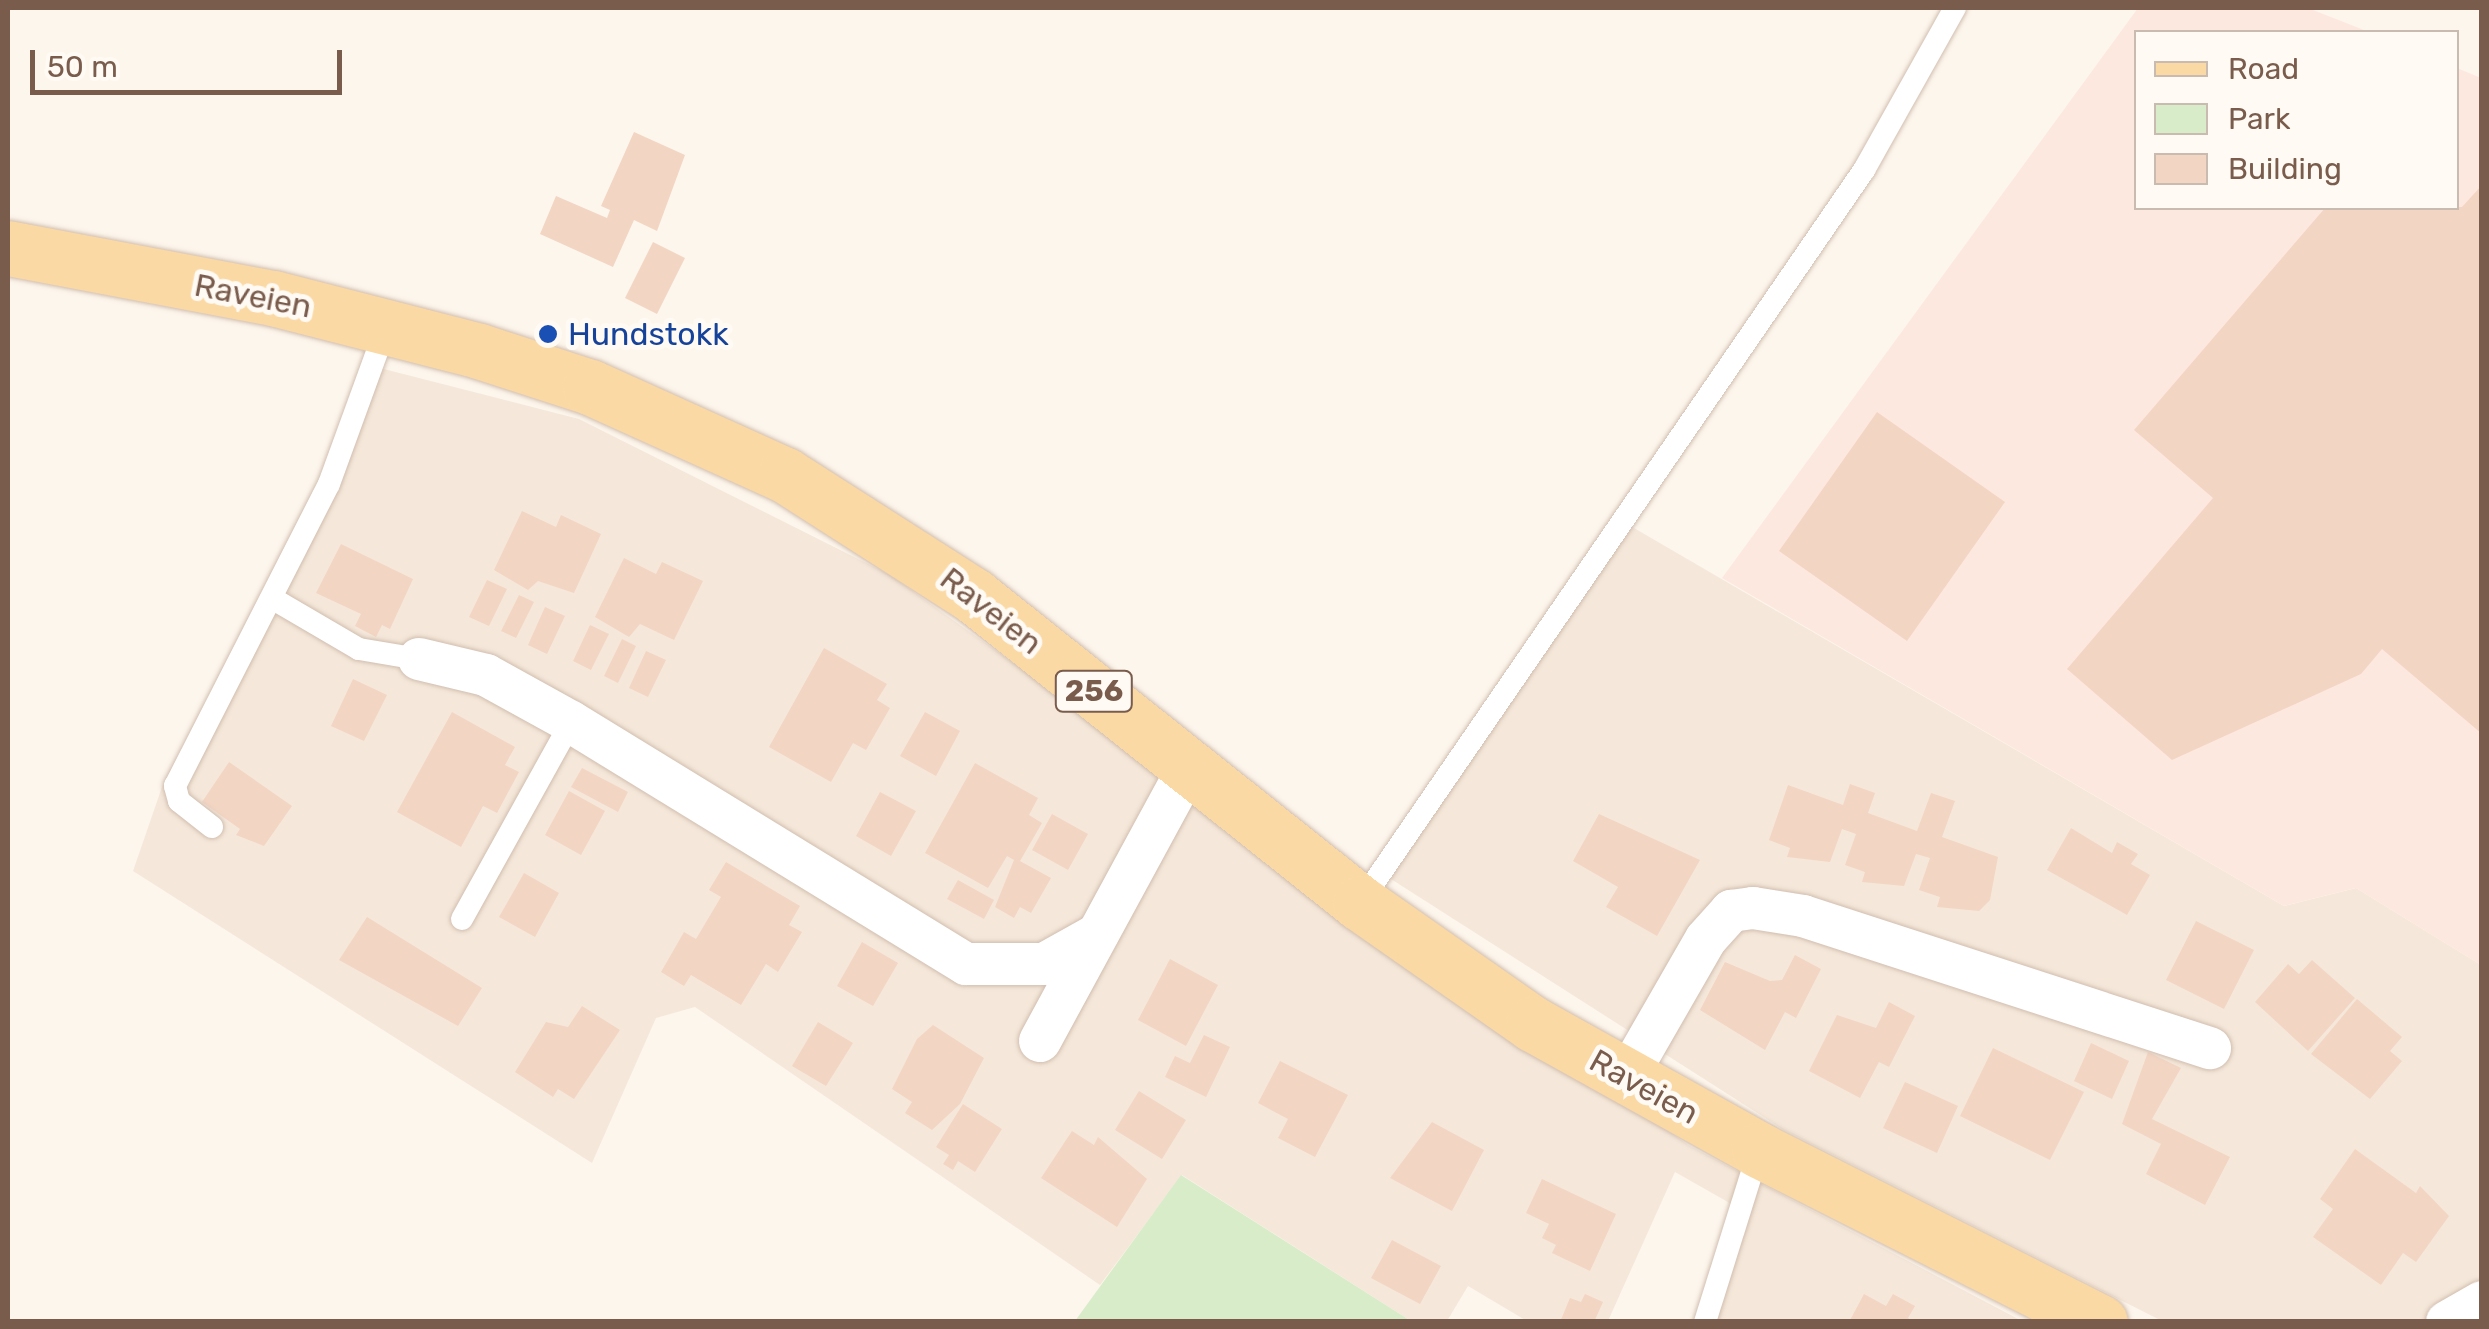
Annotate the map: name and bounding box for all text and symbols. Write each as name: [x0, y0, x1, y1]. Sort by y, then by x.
scale bar: [35, 30, 348, 92]
legend: [2134, 30, 2459, 210]
text: 50 m: [47, 49, 118, 85]
text: Road: [2228, 51, 2299, 87]
text: Park: [2228, 101, 2290, 137]
text: Building: [2228, 151, 2342, 187]
street label: Raveien: [191, 266, 315, 326]
place label: Hundstokk: [568, 315, 729, 353]
marker: Hundstokk: [537, 323, 559, 345]
street label: Raveien: [933, 559, 1049, 663]
road number: 256: [1054, 666, 1134, 716]
street label: Raveien: [1583, 1042, 1705, 1132]

